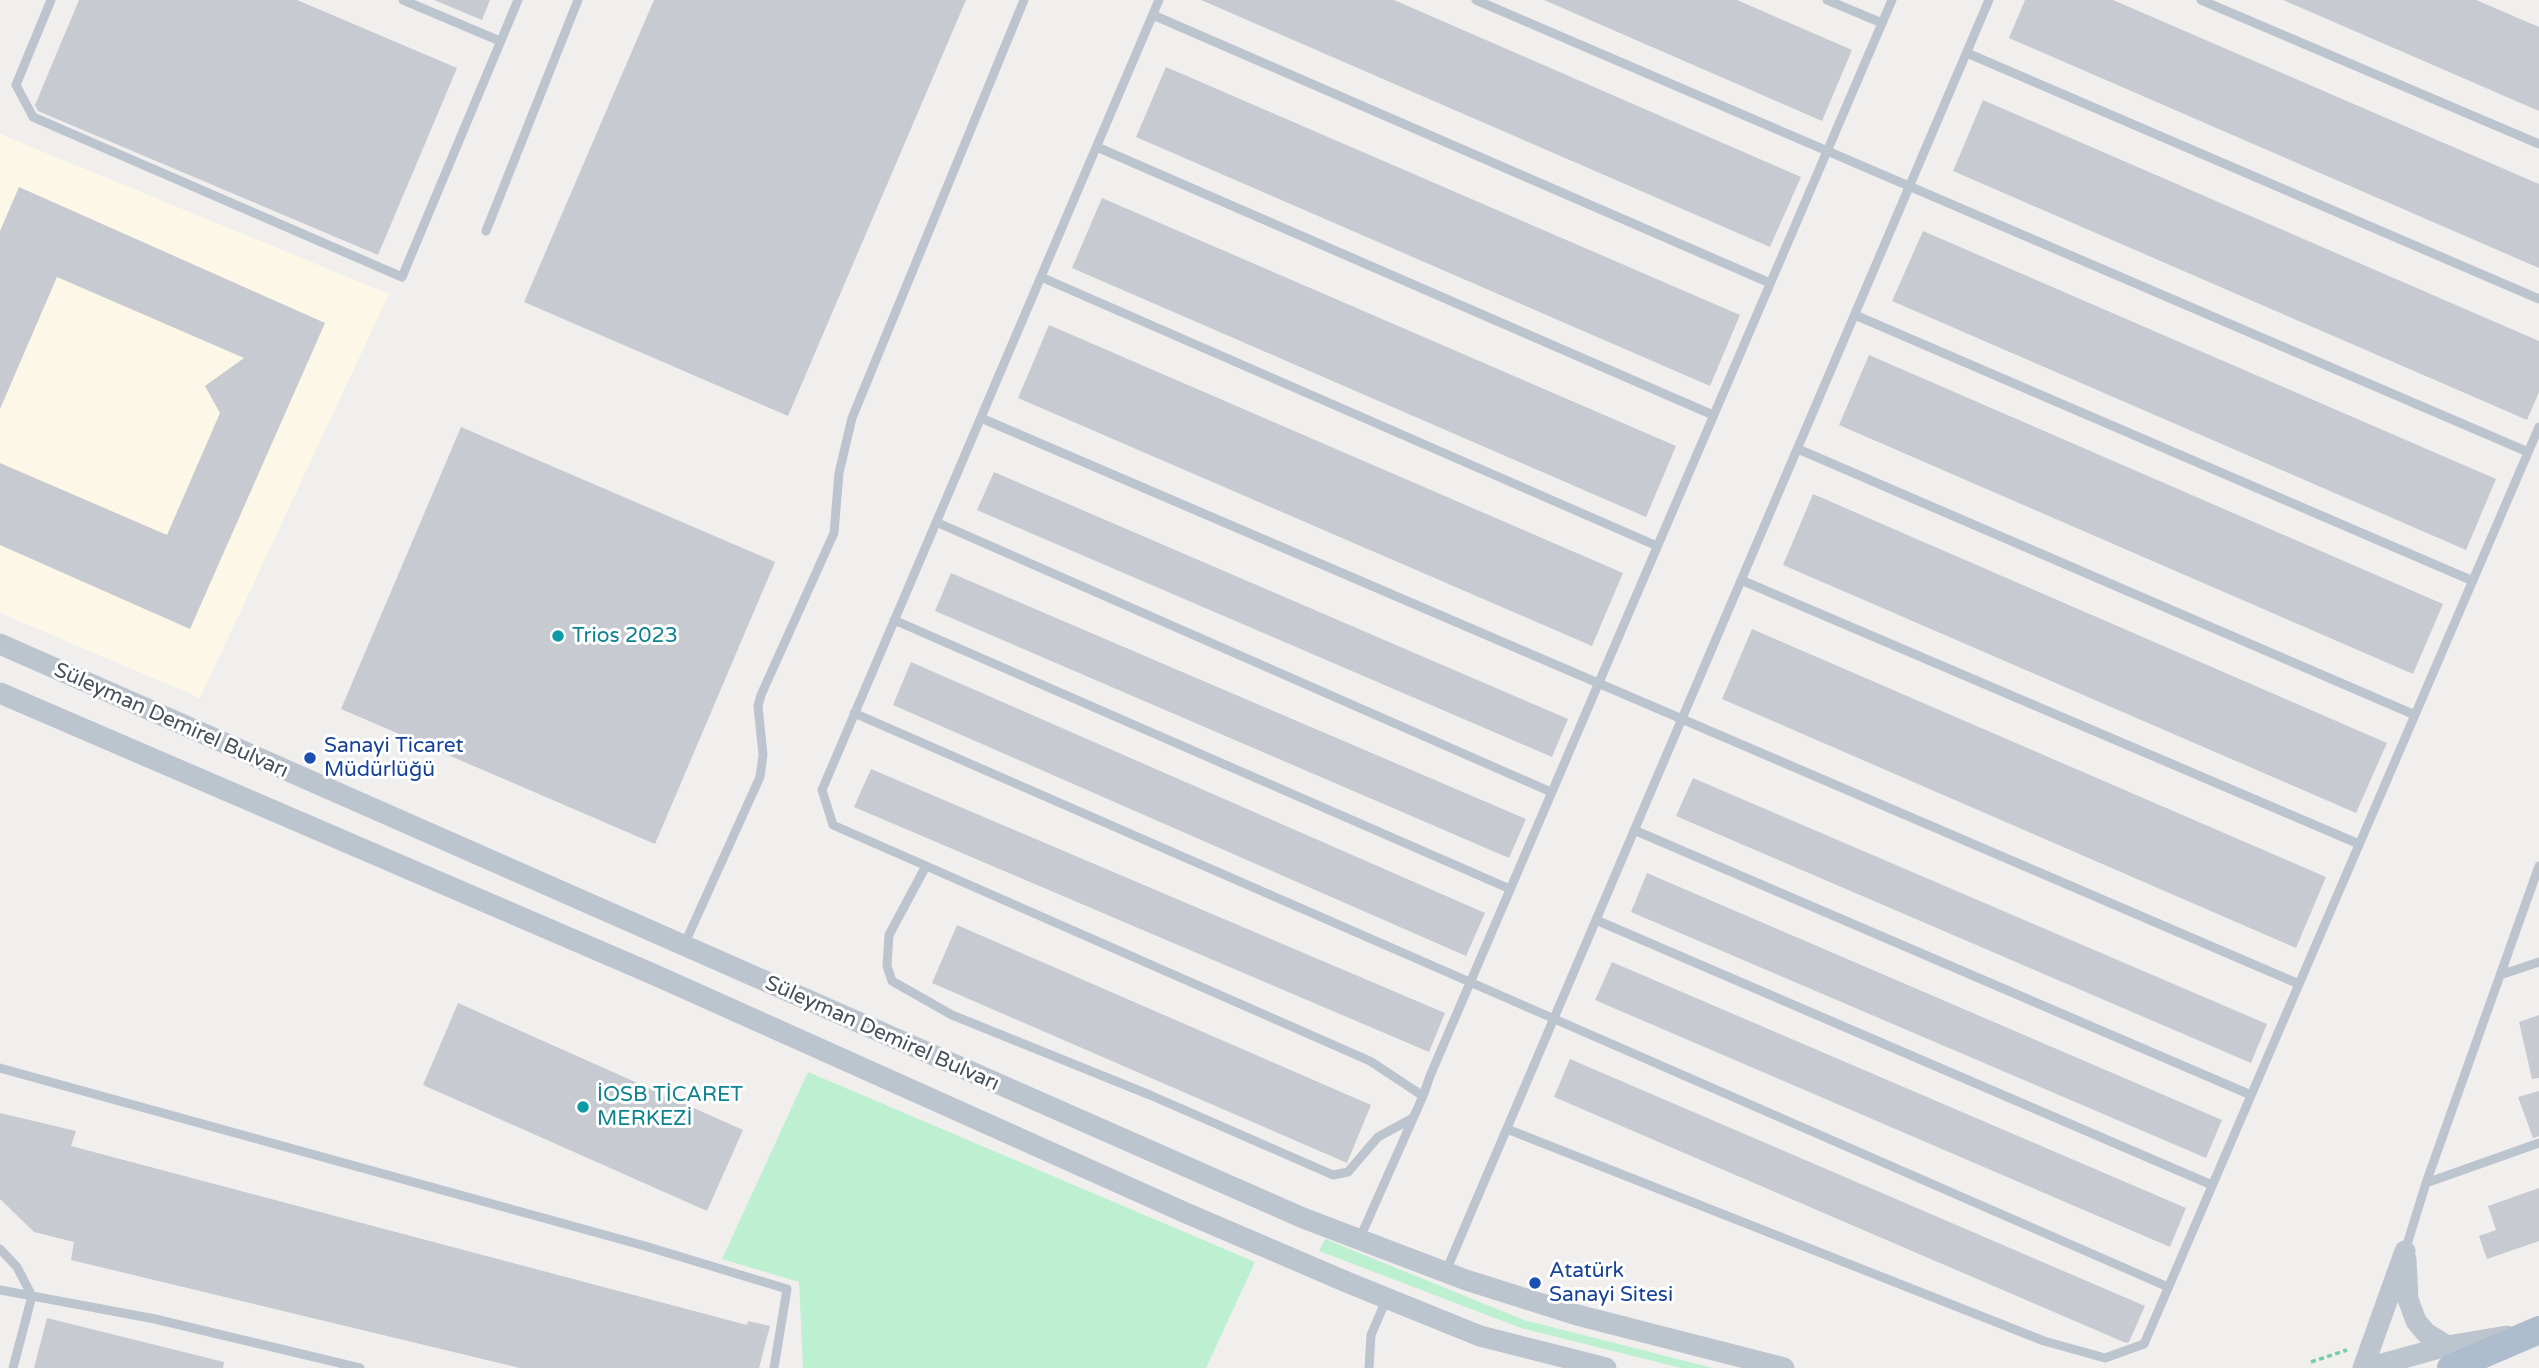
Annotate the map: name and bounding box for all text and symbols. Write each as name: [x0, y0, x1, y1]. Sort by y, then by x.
place label: Trios 2023: [572, 623, 678, 649]
marker: Trios 2023: [550, 628, 566, 644]
street label: Süleyman Demirel Bulvarı: [50, 658, 292, 784]
place label: Sanayi Ticaret Müdürlüğü: [324, 733, 464, 783]
marker: Sanayi Ticaret Müdürlüğü: [302, 750, 318, 766]
street label: Süleyman Demirel Bulvarı: [761, 971, 1003, 1097]
place label: İOSB TİCARET MERKEZİ: [597, 1082, 743, 1132]
marker: İOSB TİCARET MERKEZİ: [575, 1099, 591, 1115]
place label: Atatürk Sanayi Sitesi: [1549, 1258, 1673, 1308]
marker: Atatürk Sanayi Sitesi: [1527, 1275, 1543, 1291]

